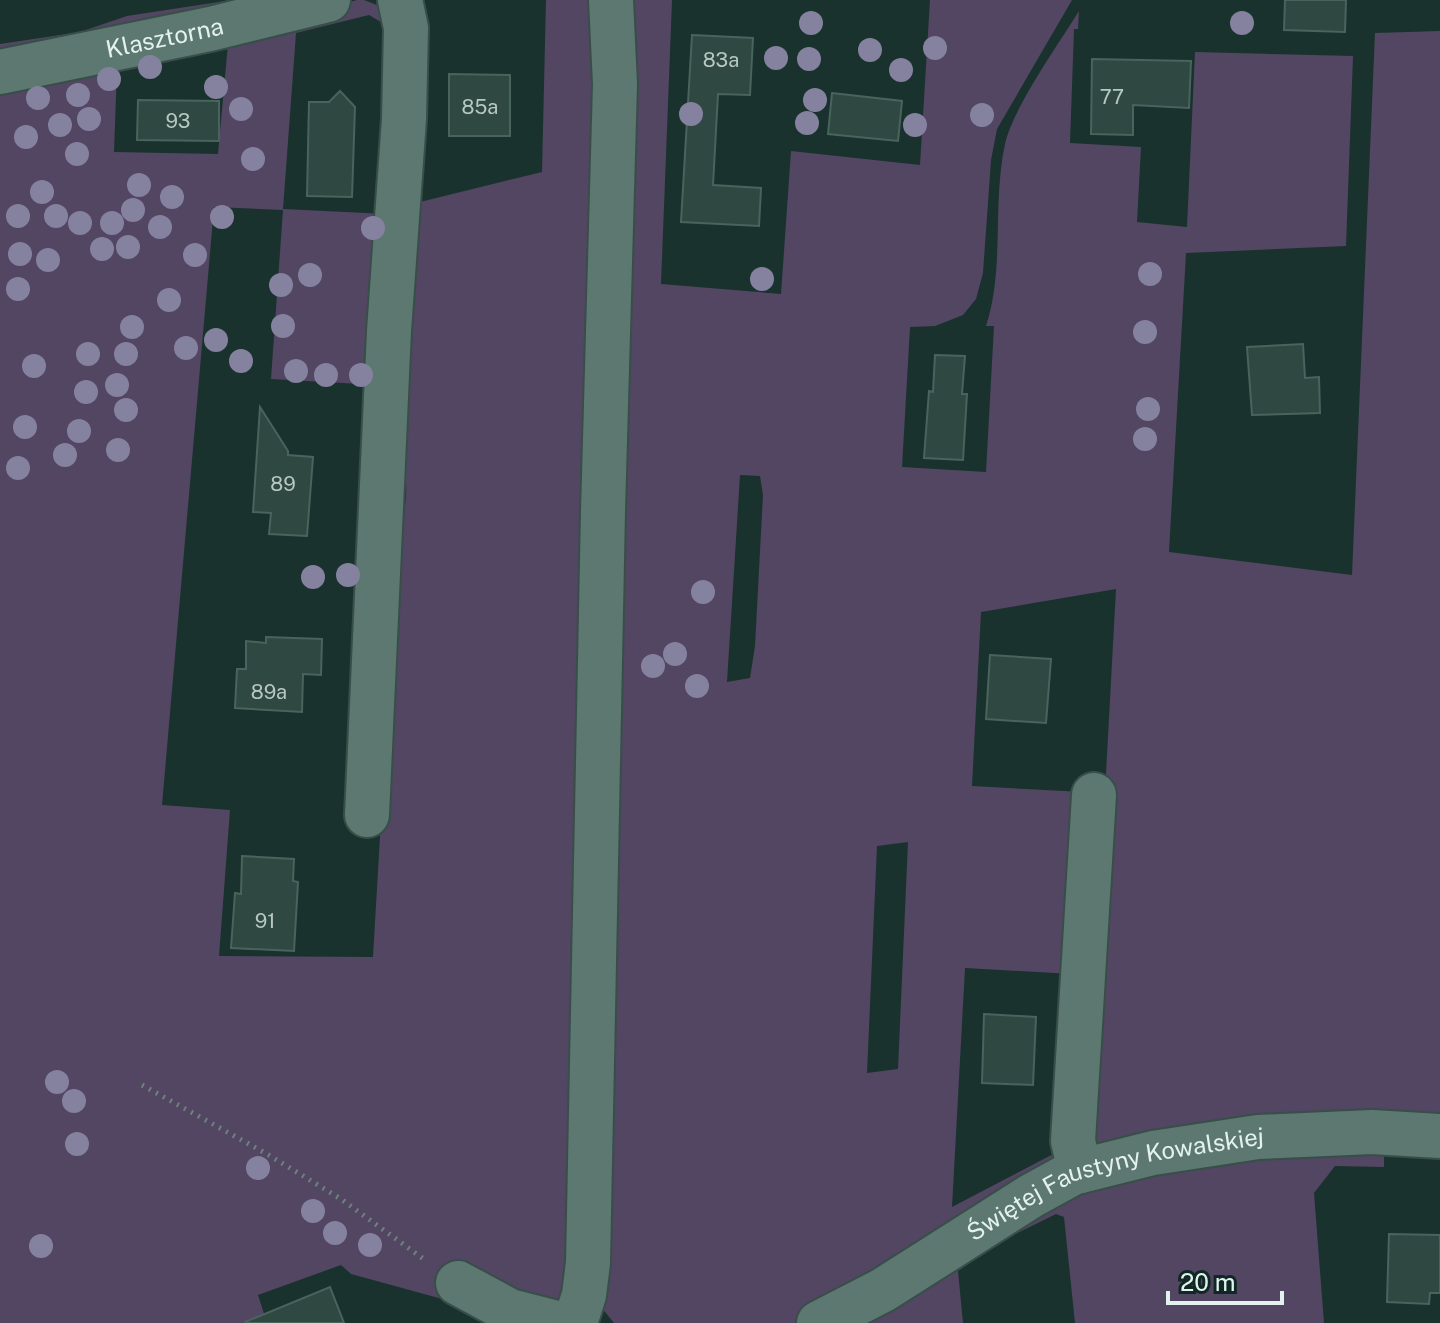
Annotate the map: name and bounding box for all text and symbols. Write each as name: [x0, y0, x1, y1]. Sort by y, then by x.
street label: Klasztorna: [103, 11, 226, 63]
house number: 83a: [703, 48, 739, 72]
house number: 77: [1100, 85, 1124, 109]
house number: 85a: [462, 95, 498, 119]
house number: 93: [166, 109, 190, 133]
house number: 89: [270, 472, 296, 496]
house number: 89a: [251, 680, 287, 704]
house number: 91: [255, 909, 275, 933]
street label: Świętej Faustyny Kowalskiej: [961, 1122, 1264, 1246]
scale bar: [1168, 1255, 1282, 1305]
text: 20 m: [1180, 1268, 1236, 1296]

